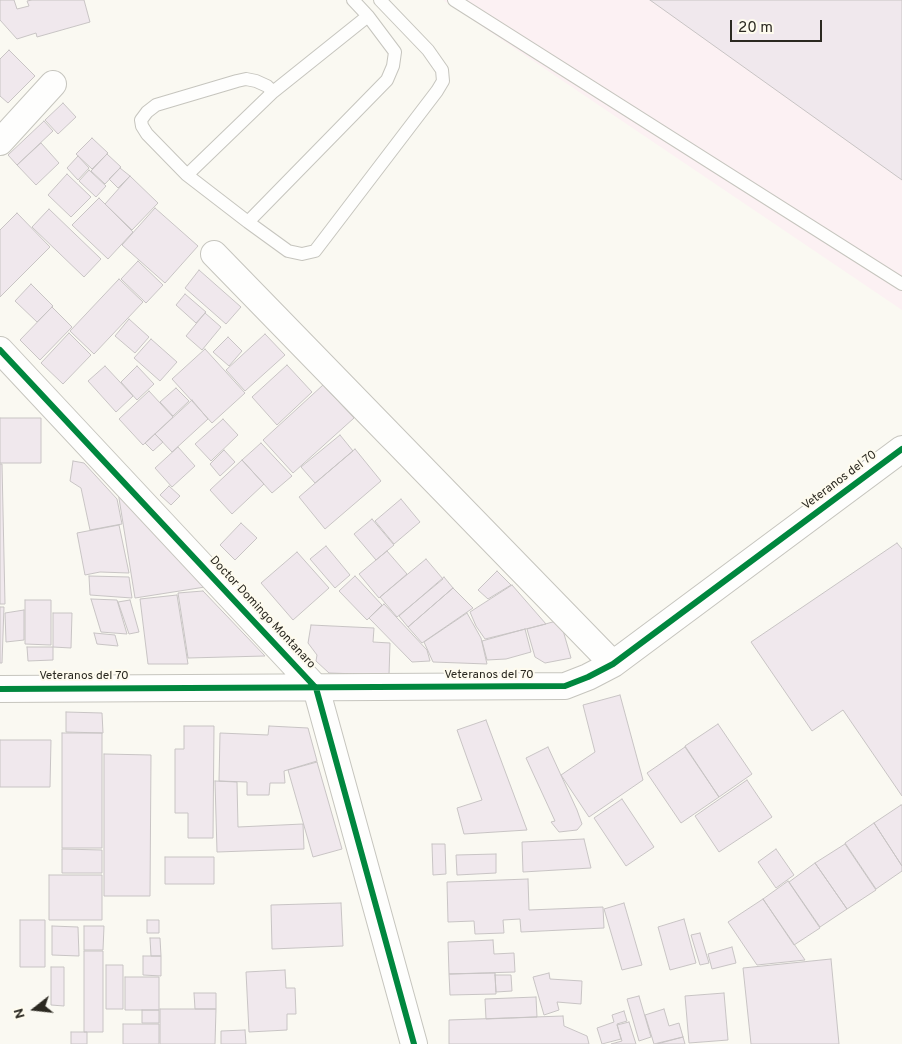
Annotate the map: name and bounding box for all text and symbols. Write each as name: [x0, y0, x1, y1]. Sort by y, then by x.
scale bar: [732, 10, 824, 42]
text: 20 m: [738, 19, 773, 38]
street label: Veteranos del 70: [800, 448, 880, 514]
street label: Doctor Domingo Montanaro: [206, 554, 318, 672]
street label: Veteranos del 70: [444, 669, 534, 683]
street label: Veteranos del 70: [39, 670, 129, 684]
north arrow: [10, 984, 60, 1034]
text: N: [11, 1006, 30, 1020]

